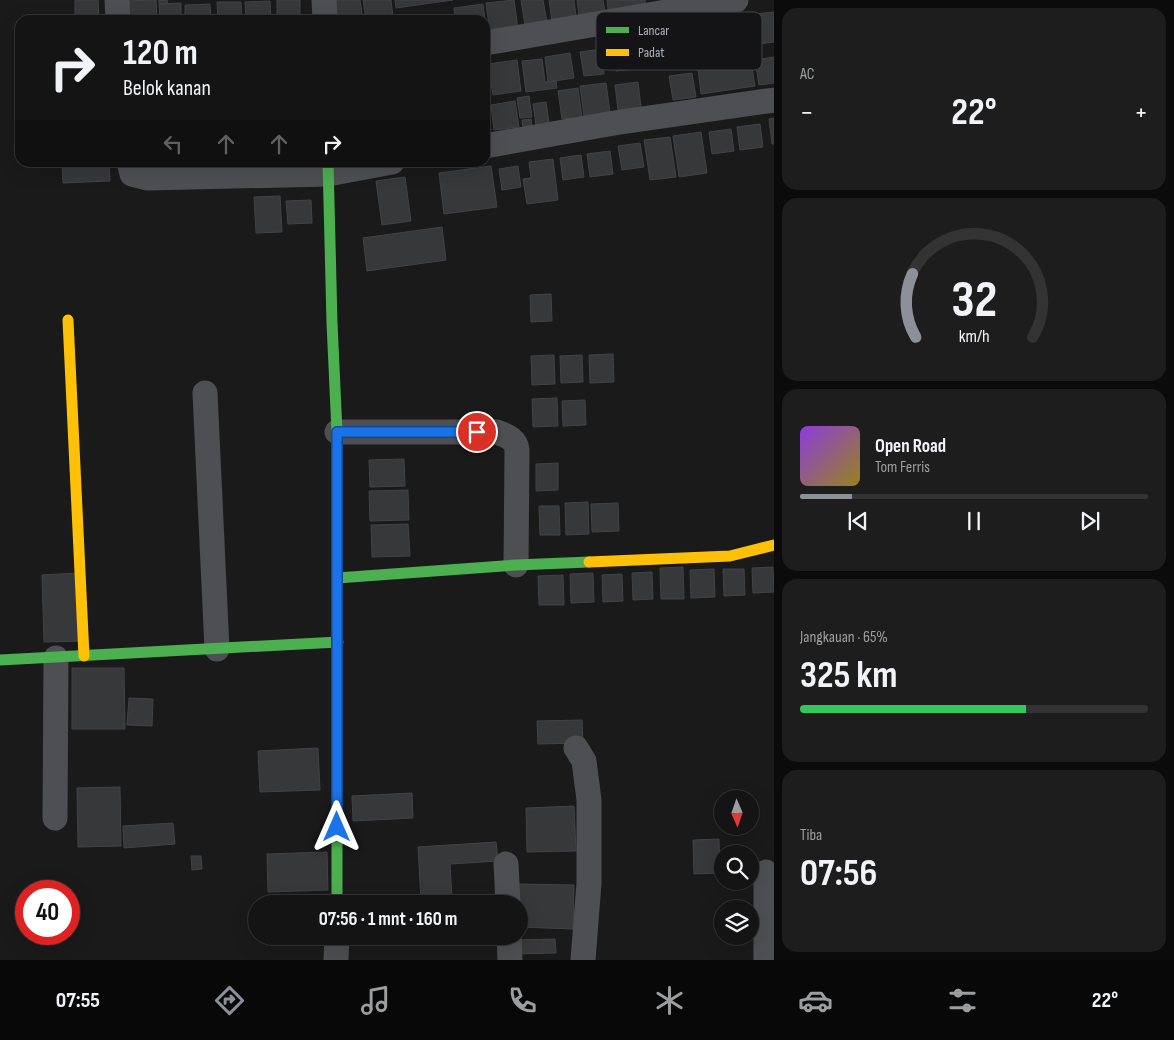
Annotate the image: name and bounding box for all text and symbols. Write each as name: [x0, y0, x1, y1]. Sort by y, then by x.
legend: [596, 12, 762, 70]
text: Lancar: [638, 22, 669, 39]
text: 120 m: [123, 32, 198, 75]
icon: right: [40, 35, 105, 100]
text: Padat: [638, 44, 665, 61]
text: AC: [800, 65, 814, 84]
text: Belok kanan: [123, 75, 211, 102]
text: 22°: [951, 90, 997, 135]
text: −: [800, 96, 814, 129]
text: +: [1134, 96, 1148, 129]
icon: left: [159, 130, 187, 158]
icon: ahead: [212, 130, 240, 158]
icon: ahead: [265, 130, 293, 158]
icon: right: [318, 130, 346, 158]
text: 32: [951, 269, 997, 332]
text: km/h: [959, 326, 989, 347]
pin: [456, 411, 498, 453]
icon: arrive: [463, 418, 491, 446]
text: Open Road: [875, 435, 946, 458]
text: Tom Ferris: [875, 458, 930, 477]
icon: previous: [844, 507, 872, 535]
icon: pause: [960, 507, 988, 535]
icon: next: [1076, 507, 1104, 535]
text: Jangkauan · 65%: [800, 628, 888, 647]
text: 325 km: [800, 653, 898, 698]
north arrow: [714, 790, 759, 835]
map controls: [714, 790, 759, 945]
position arrow: [310, 800, 362, 852]
text: Tiba: [800, 826, 822, 845]
button: search: [714, 845, 759, 890]
text: 07:56: [800, 851, 878, 896]
speed limit sign: 40: [15, 880, 80, 945]
button: layers: [714, 900, 759, 945]
text: 07:56 · 1 mnt · 160 m: [319, 908, 457, 931]
icon: directions: [212, 983, 247, 1018]
icon: music: [358, 983, 393, 1018]
icon: phone: [505, 983, 540, 1018]
icon: climate: [652, 983, 687, 1018]
icon: car: [798, 983, 833, 1018]
icon: filters: [945, 983, 980, 1018]
text: 07:55: [56, 987, 100, 1014]
text: 22°: [1092, 987, 1118, 1014]

